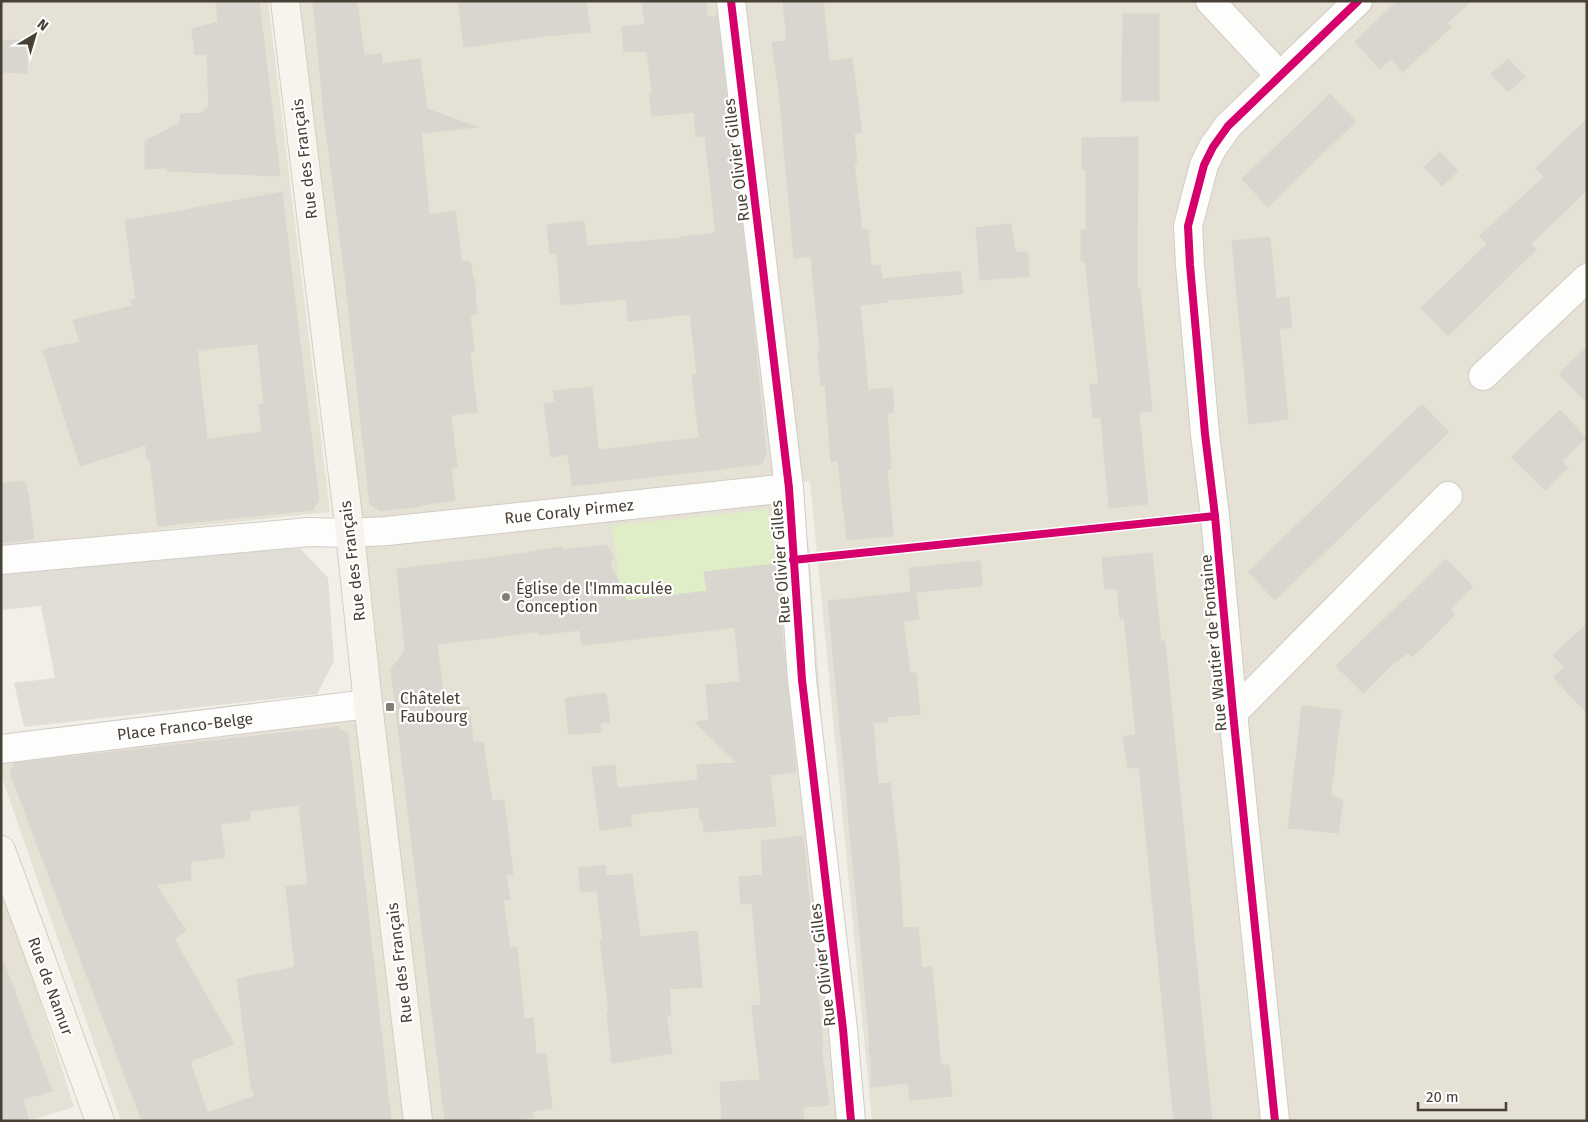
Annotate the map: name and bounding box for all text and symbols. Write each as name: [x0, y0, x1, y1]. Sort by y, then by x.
north arrow: [10, 10, 60, 60]
text: N: [34, 16, 52, 35]
street label: Rue Olivier Gilles: [720, 97, 753, 223]
street label: Rue des Français: [288, 98, 322, 220]
street label: Rue Coraly Pirmez: [503, 495, 635, 528]
street label: Rue des Français: [336, 500, 370, 622]
street label: Rue Olivier Gilles: [767, 500, 794, 624]
street label: Rue Wautier de Fontaine: [1196, 554, 1231, 732]
place label: Église de l'Immaculée Conception: [516, 578, 672, 616]
marker: Église de l'Immaculée Conception: [500, 591, 512, 603]
place label: Châtelet Faubourg: [400, 689, 468, 726]
marker: Châtelet Faubourg: [384, 701, 396, 713]
street label: Place Franco-Belge: [116, 709, 254, 744]
street label: Rue des Français: [383, 902, 417, 1024]
street label: Rue Olivier Gilles: [806, 902, 839, 1028]
street label: Rue de Namur: [24, 934, 77, 1039]
scale bar: [1418, 1080, 1506, 1112]
text: 20 m: [1426, 1088, 1459, 1106]

